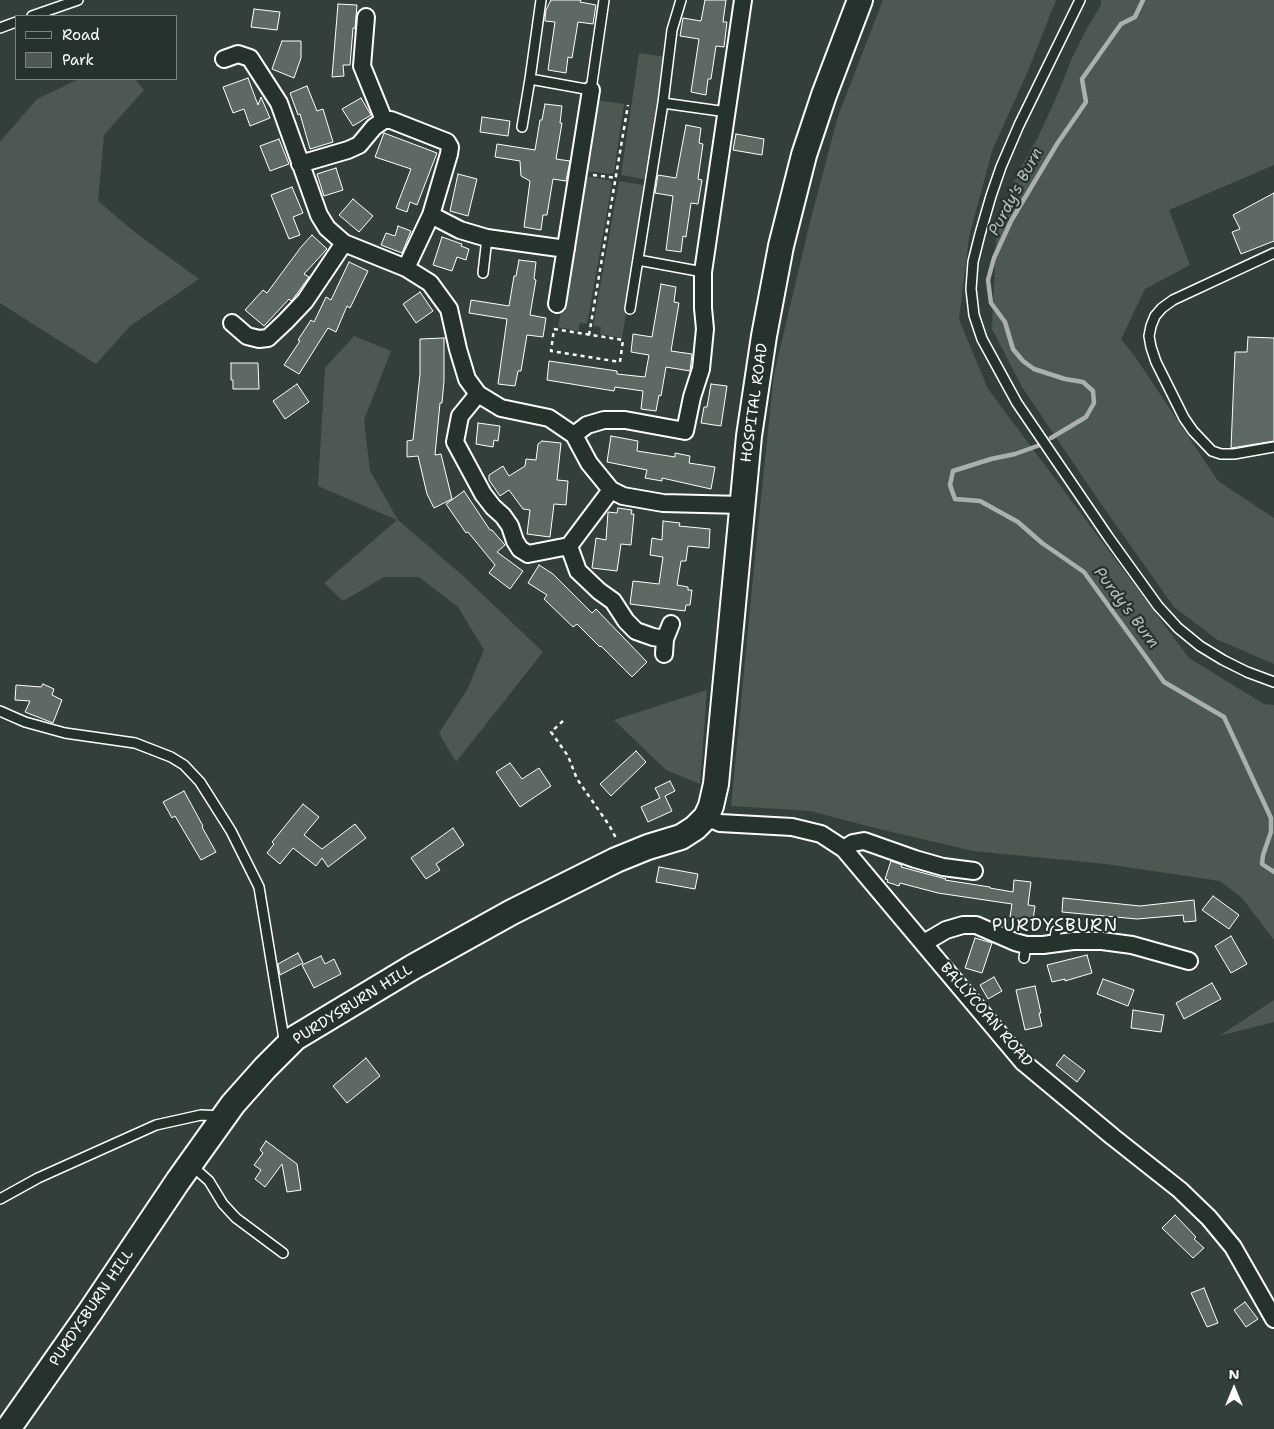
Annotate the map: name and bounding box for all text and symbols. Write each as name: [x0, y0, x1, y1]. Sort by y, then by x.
legend: [15, 15, 178, 80]
text: Road: [62, 25, 100, 45]
text: Park: [62, 50, 94, 70]
water label: Purdy's Burn: [985, 145, 1047, 239]
street label: HOSPITAL ROAD: [738, 342, 772, 464]
water label: Purdy's Burn: [1089, 564, 1163, 652]
district label: PURDYSBURN: [990, 915, 1120, 937]
street label: BALLYCOAN ROAD: [936, 959, 1036, 1071]
street label: PURDYSBURN HILL: [290, 961, 416, 1049]
street label: PURDYSBURN HILL: [46, 1246, 138, 1370]
north arrow: [1209, 1364, 1259, 1414]
text: N: [1228, 1365, 1240, 1383]

